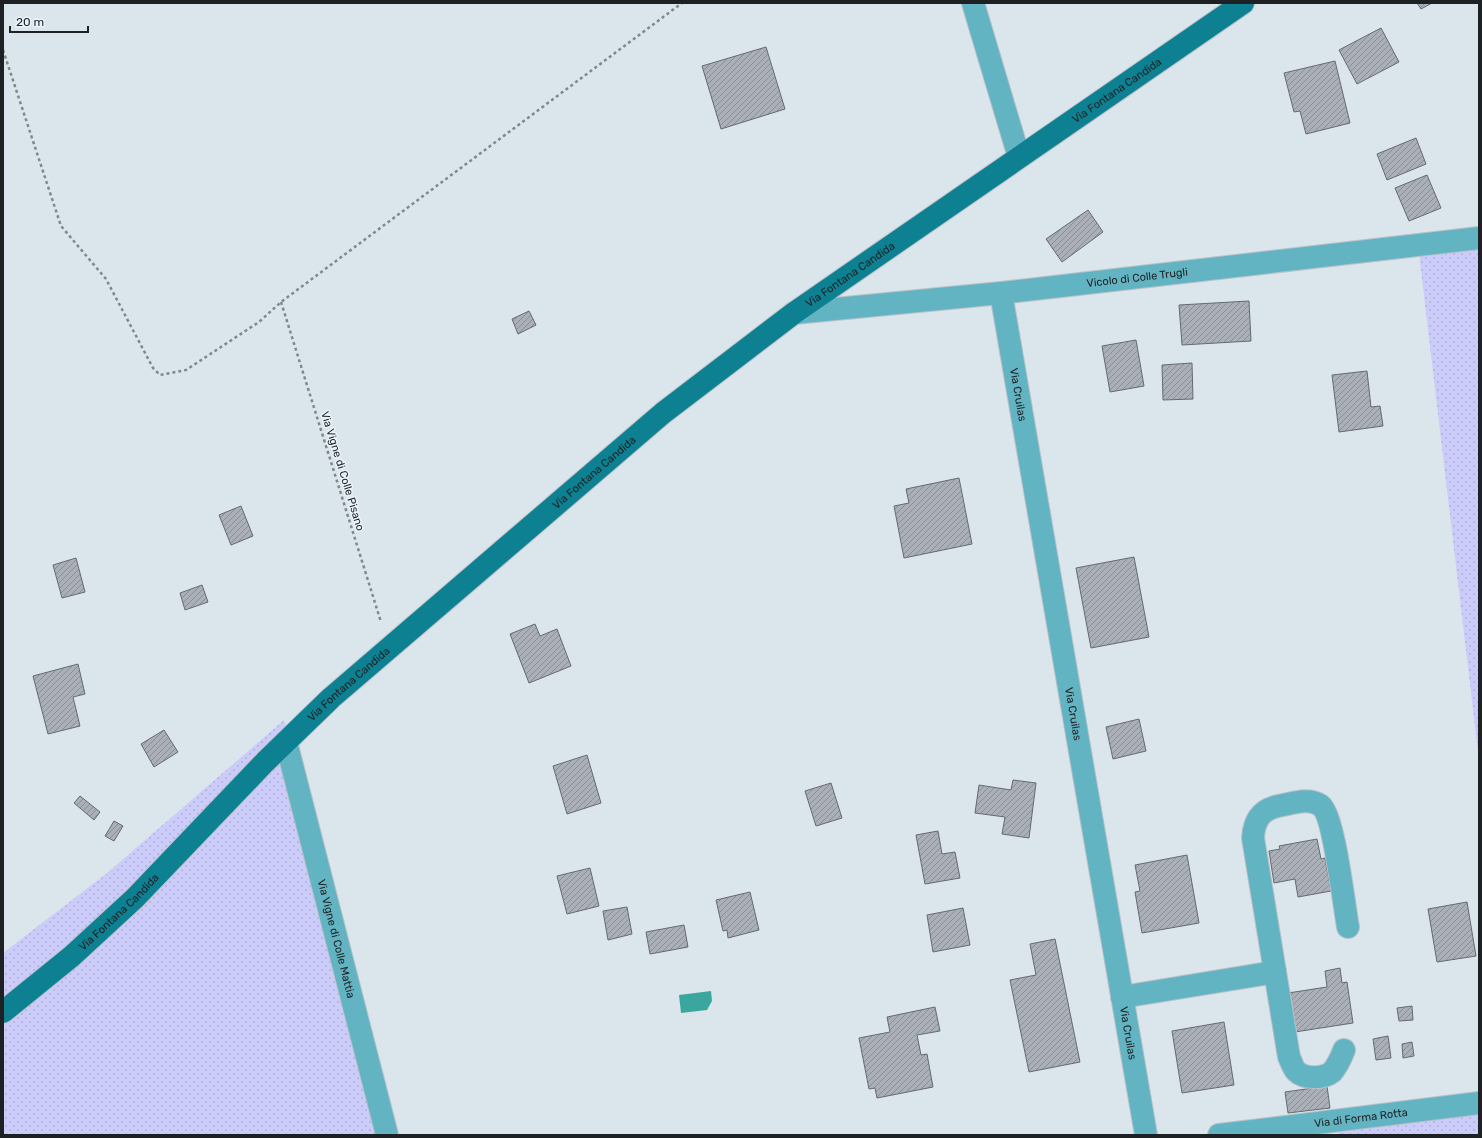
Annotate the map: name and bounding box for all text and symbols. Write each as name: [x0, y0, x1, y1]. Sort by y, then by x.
scale bar: [10, 8, 88, 34]
text: 20 m: [16, 15, 44, 29]
street label: Via Fontana Candida: [1070, 55, 1164, 126]
street label: Via Fontana Candida: [803, 239, 897, 310]
street label: Vicolo di Colle Trugli: [1086, 266, 1188, 290]
street label: Via Cruilas: [1007, 367, 1029, 423]
street label: Via Vigne di Colle Pisano: [318, 410, 367, 533]
street label: Via Fontana Candida: [550, 433, 638, 512]
street label: Via Fontana Candida: [305, 644, 393, 724]
street label: Via Cruilas: [1062, 686, 1084, 742]
street label: Via Fontana Candida: [76, 871, 162, 953]
street label: Via Vigne di Colle Mattia: [315, 878, 358, 1000]
street label: Via Cruilas: [1117, 1006, 1139, 1061]
street label: Via di Forma Rotta: [1314, 1106, 1408, 1130]

